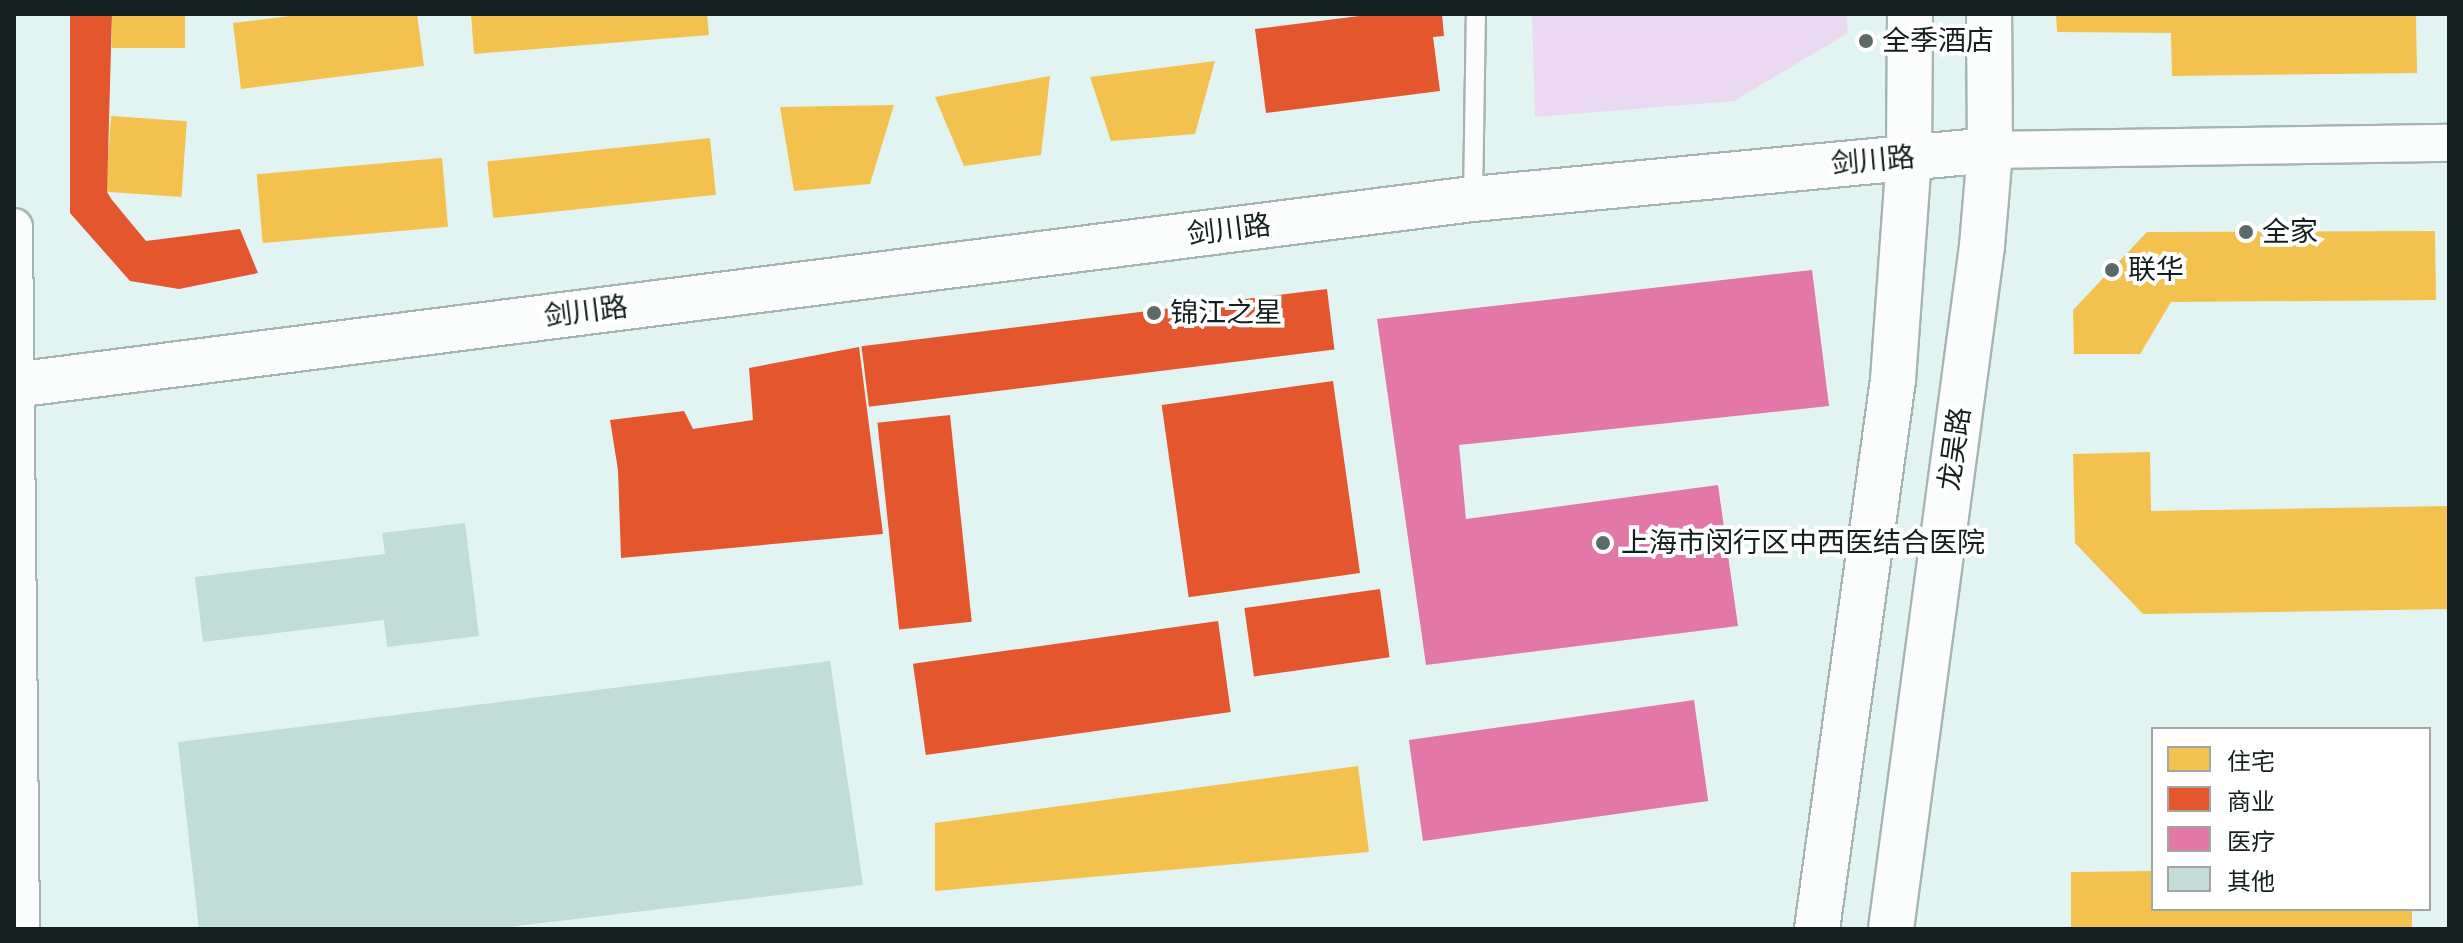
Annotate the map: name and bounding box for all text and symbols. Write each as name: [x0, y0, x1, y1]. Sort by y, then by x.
place label: 全季酒店: [1882, 24, 1994, 58]
marker: 全季酒店: [1857, 32, 1875, 50]
street label: 剑川路: [1830, 141, 1916, 181]
street label: 剑川路: [1185, 208, 1273, 252]
place label: 全家: [2262, 215, 2318, 249]
marker: 全家: [2237, 223, 2255, 241]
place label: 联华: [2128, 253, 2184, 287]
marker: 联华: [2103, 261, 2121, 279]
street label: 剑川路: [542, 290, 630, 334]
place label: 锦江之星: [1170, 296, 1282, 330]
marker: 锦江之星: [1145, 304, 1163, 322]
street label: 龙吴路: [1933, 405, 1977, 493]
place label: 上海市闵行区中西医结合医院: [1621, 526, 1985, 560]
marker: 上海市闵行区中西医结合医院: [1592, 532, 1614, 554]
legend: [2151, 727, 2431, 911]
text: 住宅: [2227, 748, 2275, 775]
text: 商业: [2227, 788, 2275, 815]
text: 医疗: [2227, 828, 2275, 855]
text: 其他: [2227, 868, 2275, 895]

